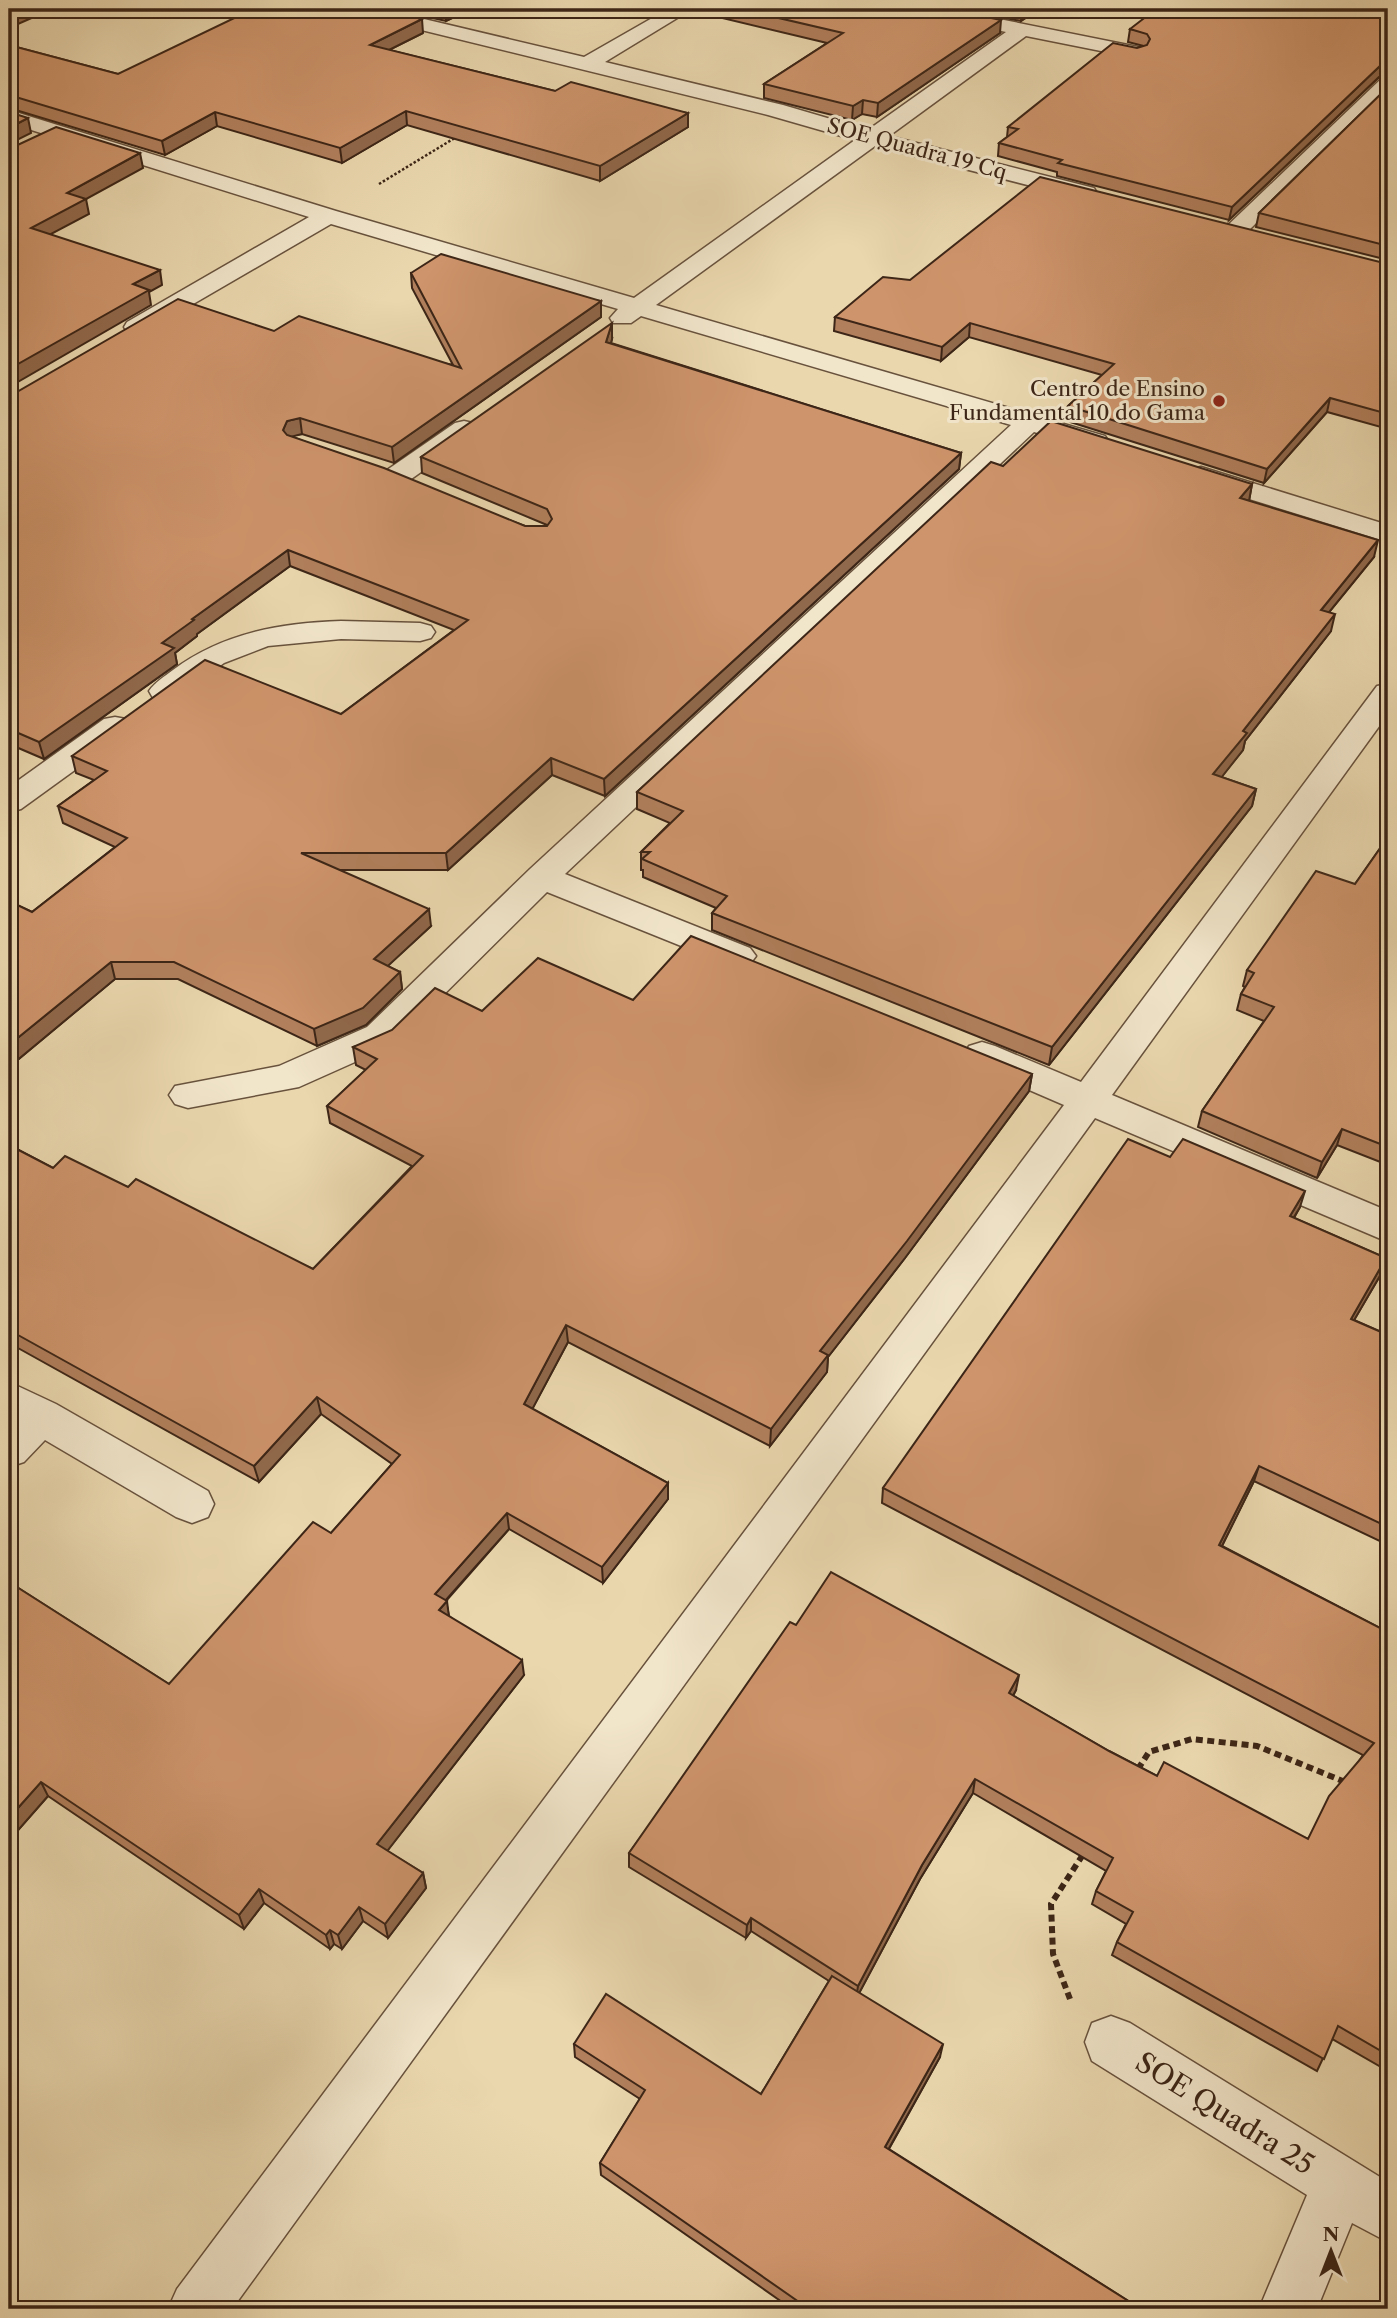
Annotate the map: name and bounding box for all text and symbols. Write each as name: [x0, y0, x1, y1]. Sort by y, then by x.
street label: SOE Quadra 19 Cq: [825, 113, 1010, 185]
place label: Centro de Ensino Fundamental 10 do Gama: [949, 376, 1206, 425]
marker: Centro de Ensino Fundamental 10 do Gama: [1211, 393, 1227, 409]
street label: SOE Quadra 25: [1130, 2045, 1320, 2181]
north arrow: [1296, 2216, 1366, 2286]
text: N: [1323, 2223, 1339, 2246]

